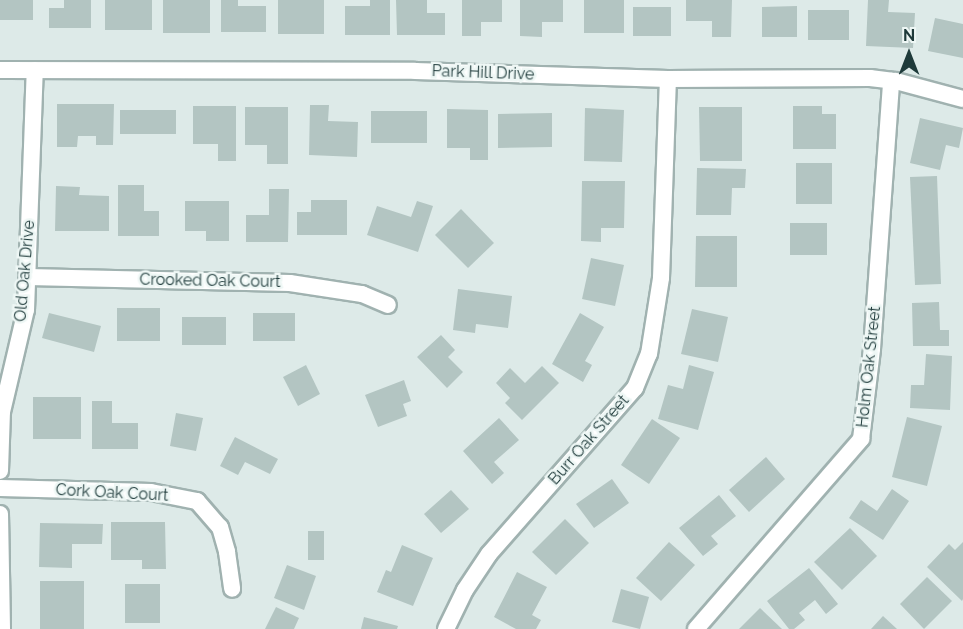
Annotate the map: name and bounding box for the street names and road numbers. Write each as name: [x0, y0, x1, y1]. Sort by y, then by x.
street label: Park Hill Drive: [431, 62, 535, 84]
street label: Old Oak Drive: [11, 219, 39, 323]
street label: Crooked Oak Court: [139, 270, 281, 292]
street label: Holm Oak Street: [853, 305, 885, 429]
street label: Burr Oak Street: [545, 391, 633, 489]
street label: Cork Oak Court: [55, 480, 169, 506]

